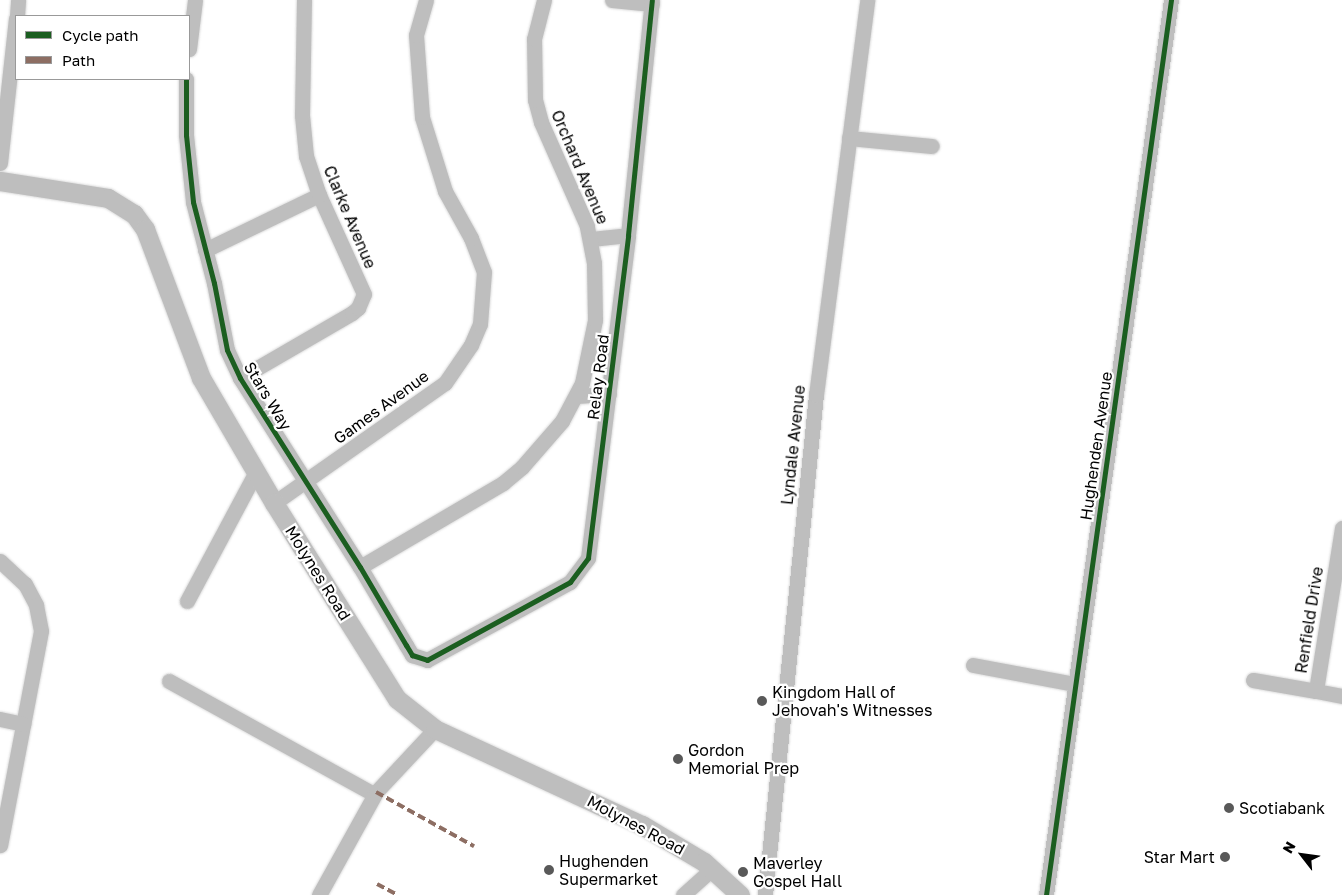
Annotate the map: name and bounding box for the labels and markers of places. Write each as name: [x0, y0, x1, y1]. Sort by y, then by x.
place label: Kingdom Hall of Jehovah's Witnesses: [772, 682, 932, 720]
marker: Kingdom Hall of Jehovah's Witnesses: [756, 695, 768, 707]
place label: Gordon Memorial Prep: [688, 740, 799, 778]
marker: Gordon Memorial Prep: [672, 753, 684, 765]
place label: Scotiabank: [1239, 798, 1325, 818]
marker: Scotiabank: [1223, 802, 1235, 814]
place label: Star Mart: [1144, 847, 1215, 867]
place label: Hughenden Supermarket: [559, 851, 658, 889]
marker: Star Mart: [1219, 851, 1231, 863]
place label: Maverley Gospel Hall: [753, 853, 842, 891]
marker: Hughenden Supermarket: [543, 864, 555, 876]
marker: Maverley Gospel Hall: [737, 866, 749, 878]

